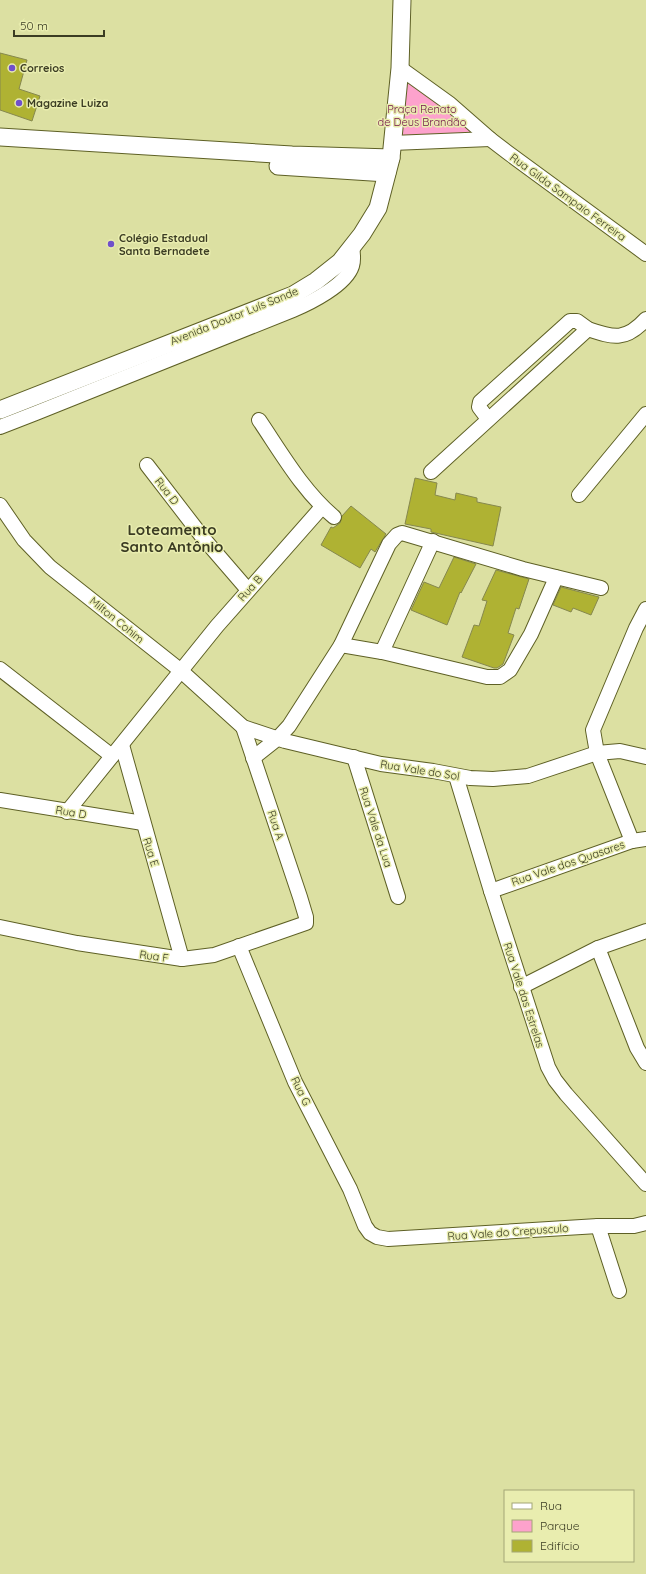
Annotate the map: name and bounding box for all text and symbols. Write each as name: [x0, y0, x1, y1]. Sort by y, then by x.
scale bar: [14, 12, 104, 38]
text: 50 m: [20, 18, 48, 33]
place label: Correios: [20, 61, 64, 75]
marker: Correios: [7, 63, 17, 73]
place label: Magazine Luiza: [27, 96, 108, 110]
marker: Magazine Luiza: [14, 98, 24, 108]
park label: Praça Renato de Deus Brandão: [378, 102, 467, 129]
street label: Rua Gilda Sampaio Ferreira: [507, 150, 629, 244]
place label: Colégio Estadual Santa Bernadete: [119, 231, 210, 258]
marker: Colégio Estadual Santa Bernadete: [106, 239, 116, 249]
street label: Avenida Doutor Luís Sande: [168, 284, 300, 348]
street label: Rua D: [152, 474, 182, 508]
district label: Loteamento Santo Antônio: [121, 520, 223, 556]
street label: Rua B: [235, 572, 265, 604]
street label: Milton Cohim: [87, 594, 147, 646]
street label: Rua Vale do Sol: [379, 757, 461, 783]
street label: Rua Vale da Lua: [356, 785, 396, 869]
street label: Rua D: [55, 803, 88, 821]
street label: Rua A: [265, 808, 287, 842]
street label: Rua E: [140, 836, 162, 868]
street label: Rua Vale dos Quasares: [510, 837, 626, 889]
street label: Rua Vale das Estrelas: [500, 941, 548, 1049]
street label: Rua F: [138, 947, 170, 965]
street label: Rua G: [288, 1074, 314, 1108]
street label: Rua Vale do Crepusculo: [447, 1221, 569, 1243]
legend: [504, 1490, 634, 1562]
text: Rua: [540, 1498, 562, 1513]
text: Parque: [540, 1518, 580, 1533]
text: Edifício: [540, 1538, 580, 1553]

